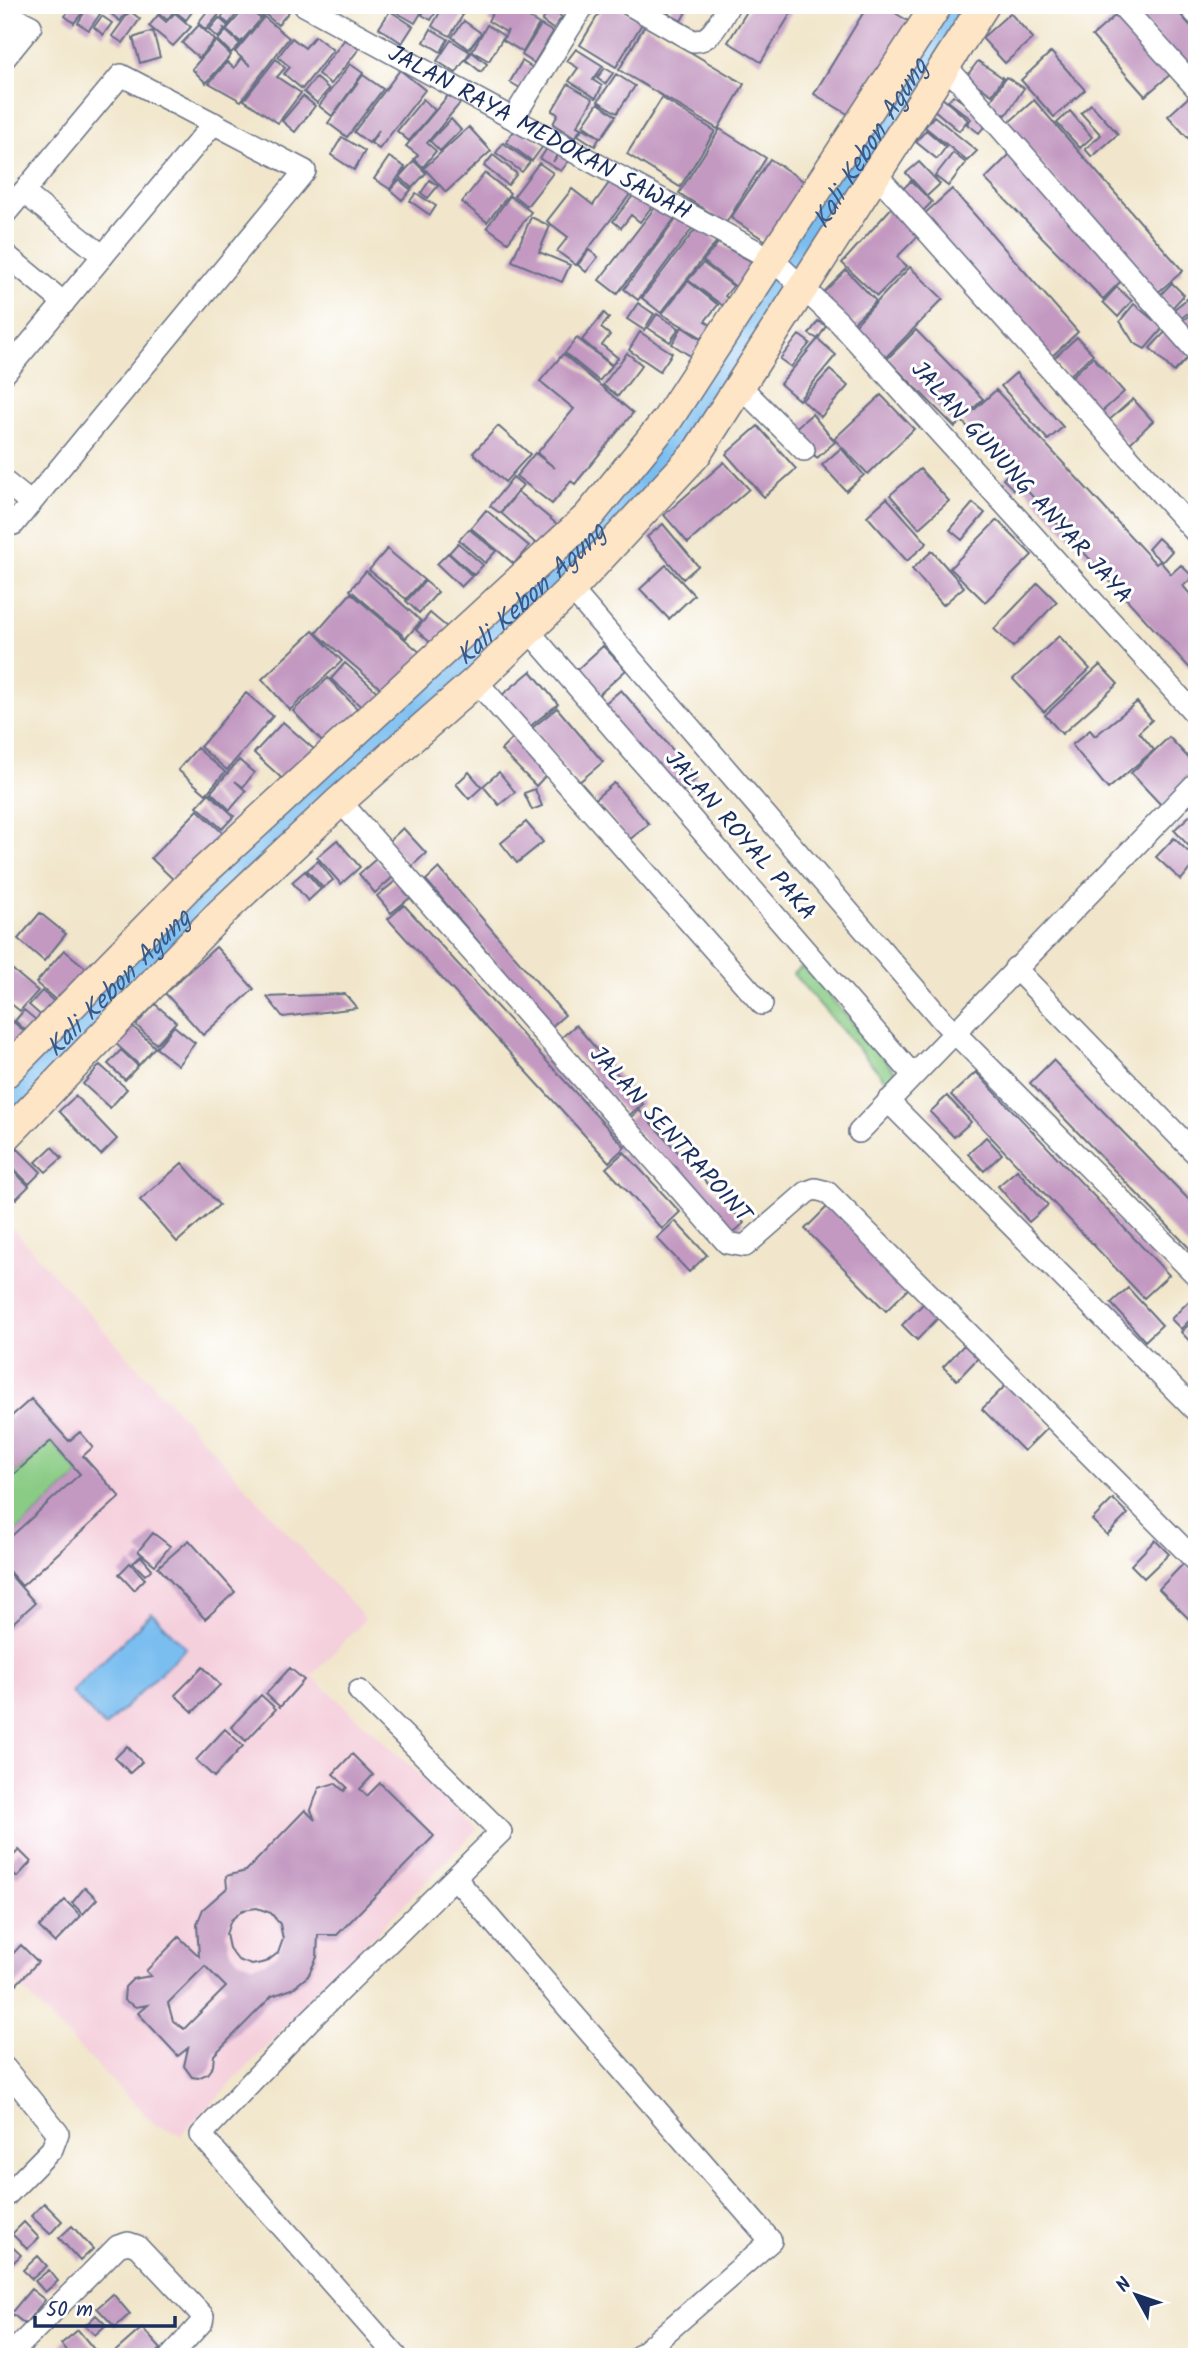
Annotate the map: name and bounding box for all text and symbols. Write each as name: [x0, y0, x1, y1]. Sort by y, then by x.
street label: JALAN RAYA MEDOKAN SAWAH: [380, 35, 698, 232]
water label: Kali Kebon Agung: [802, 49, 941, 237]
street label: JALAN GUNUNG ANYAR JAYA: [901, 352, 1141, 614]
water label: Kali Kebon Agung: [447, 513, 619, 677]
street label: JALAN ROYAL PAKA: [655, 742, 825, 930]
water label: Kali Kebon Agung: [36, 899, 204, 1068]
street label: JALAN SENTRAPOINT: [579, 1037, 762, 1234]
north arrow: [1100, 2260, 1170, 2330]
text: N: [1109, 2271, 1140, 2300]
scale bar: [35, 2285, 175, 2329]
text: 50 m: [46, 2294, 93, 2327]

